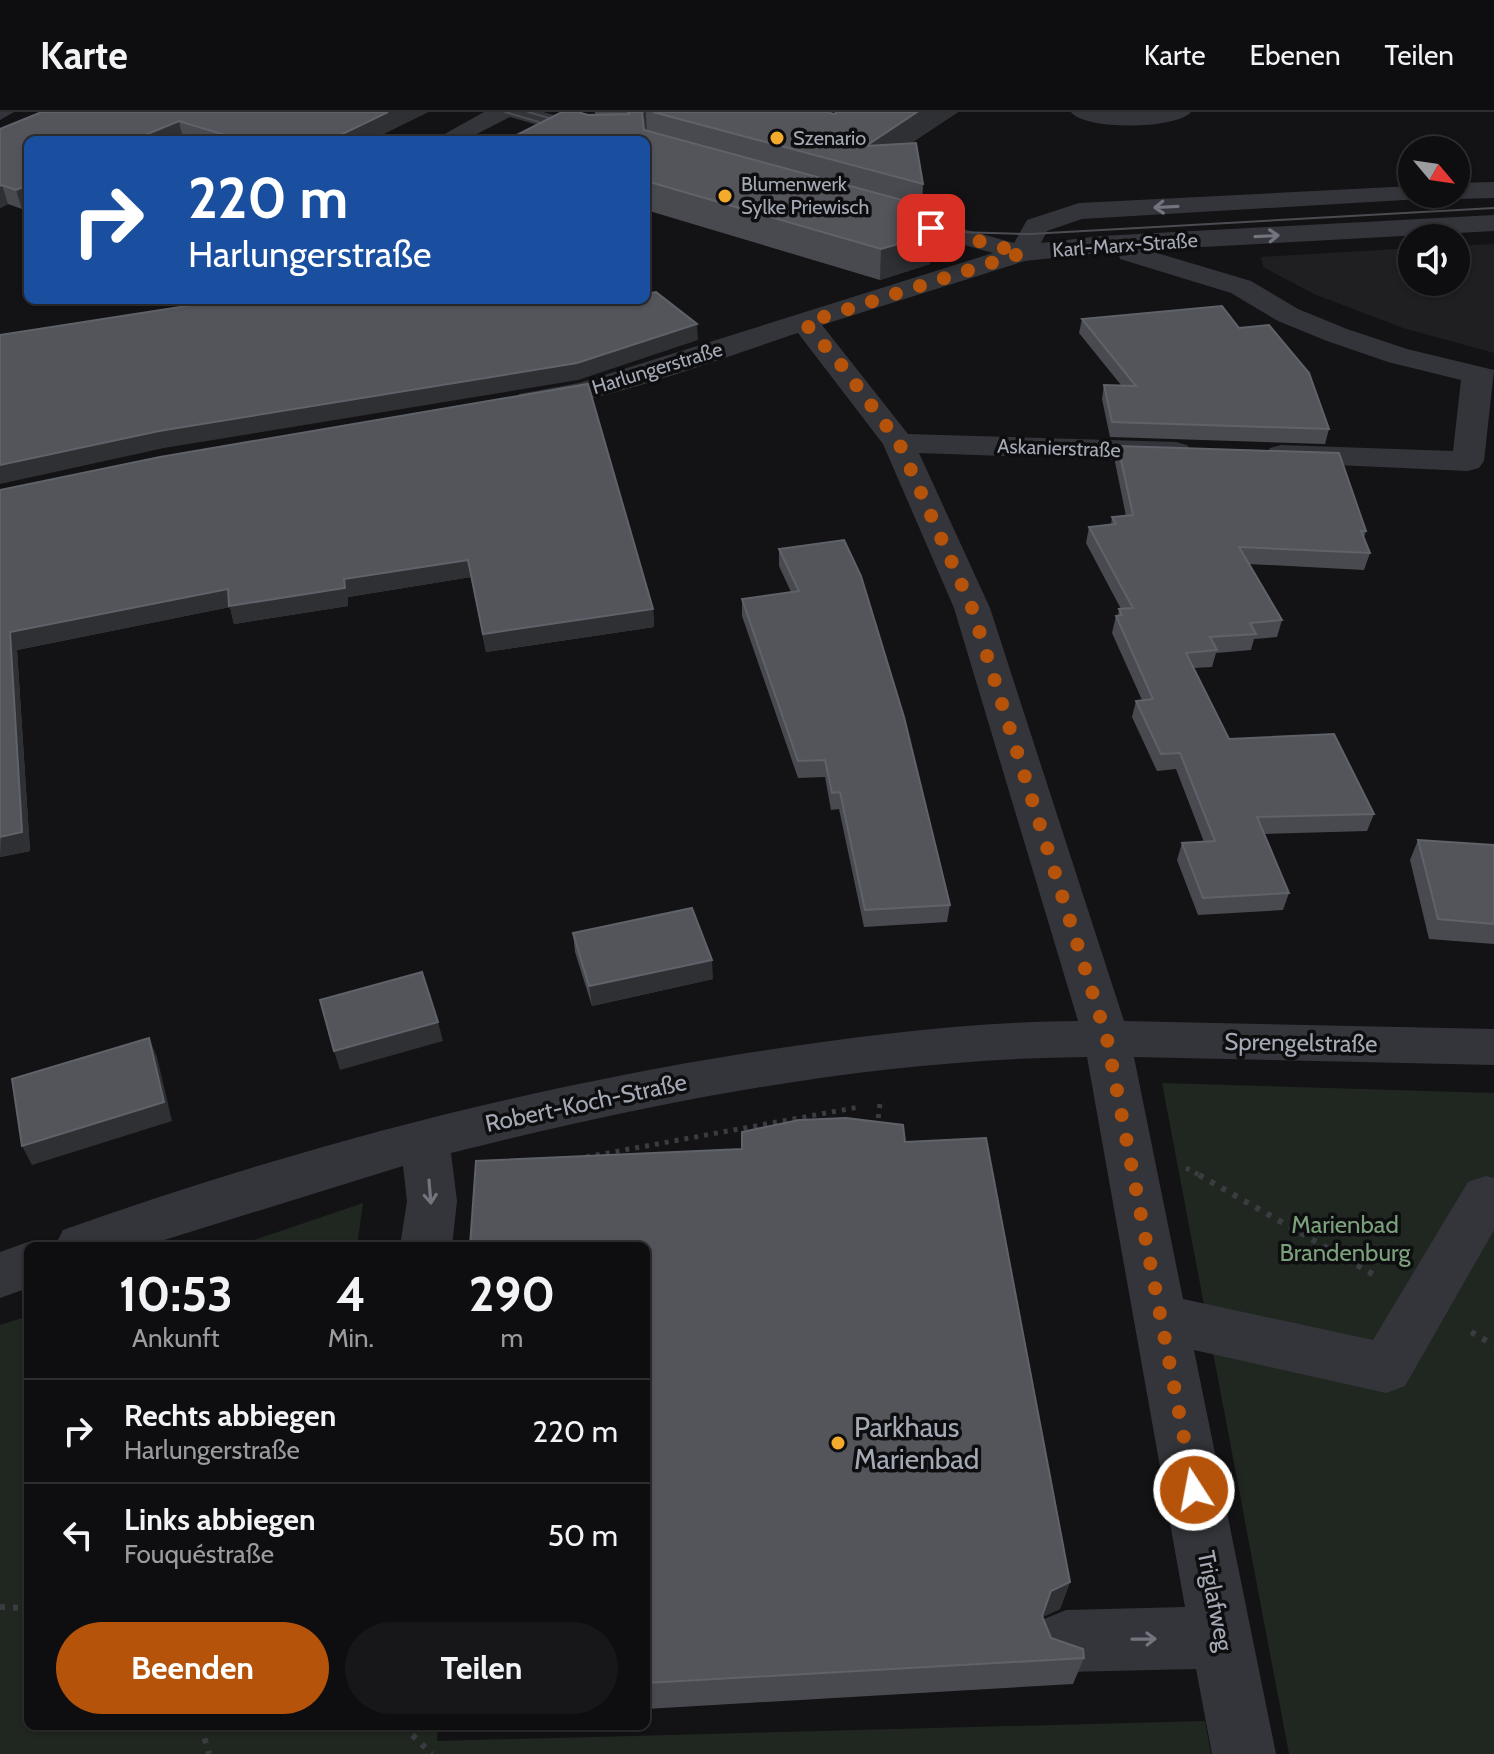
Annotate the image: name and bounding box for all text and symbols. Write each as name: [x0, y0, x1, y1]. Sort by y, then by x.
text: Karte: [40, 32, 128, 79]
text: Karte: [1144, 38, 1206, 72]
text: Ebenen: [1250, 38, 1341, 72]
text: Teilen: [1385, 38, 1454, 72]
place label: Szenario: [793, 126, 866, 150]
marker: Szenario: [768, 129, 786, 147]
north arrow: [1398, 136, 1470, 208]
map controls: [1398, 136, 1470, 296]
text: 220 m: [188, 164, 348, 232]
icon: right: [56, 168, 160, 272]
place label: Blumenwerk Sylke Priewisch: [741, 172, 869, 219]
marker: Blumenwerk Sylke Priewisch: [716, 187, 734, 205]
pin: [897, 194, 965, 262]
one-way arrow: [1153, 199, 1180, 214]
icon: arrive: [909, 206, 953, 250]
button: sound: [1398, 224, 1470, 296]
street label: Karl-Marx-Straße: [1052, 228, 1198, 262]
one-way arrow: [1253, 228, 1280, 243]
text: Harlungerstraße: [188, 232, 431, 276]
street label: Harlungerstraße: [589, 337, 725, 399]
street label: Askanierstraße: [997, 434, 1121, 462]
street label: Sprengelstraße: [1224, 1027, 1378, 1058]
street label: Robert-Koch-Straße: [483, 1067, 689, 1138]
one-way arrow: [423, 1178, 438, 1205]
park label: Marienbad Brandenburg: [1280, 1210, 1411, 1267]
text: 10:53: [119, 1265, 233, 1323]
text: 4: [336, 1265, 366, 1323]
text: 290: [469, 1265, 555, 1323]
text: Ankunft: [132, 1322, 220, 1354]
text: Min.: [328, 1322, 374, 1354]
text: m: [501, 1322, 523, 1354]
text: Rechts abbiegen: [124, 1397, 336, 1434]
icon: right: [56, 1409, 100, 1453]
place label: Parkhaus Marienbad: [854, 1410, 979, 1476]
text: 220 m: [533, 1413, 618, 1450]
text: Harlungerstraße: [124, 1434, 300, 1466]
marker: Parkhaus Marienbad: [829, 1434, 847, 1452]
position arrow: [1152, 1448, 1236, 1532]
text: Links abbiegen: [124, 1501, 316, 1538]
icon: left: [56, 1513, 100, 1557]
text: 50 m: [548, 1517, 618, 1554]
text: Fouquéstraße: [124, 1538, 274, 1570]
street label: Triglafweg: [1192, 1548, 1240, 1655]
button: Beenden: [56, 1622, 329, 1714]
button: Teilen: [345, 1622, 618, 1714]
one-way arrow: [1130, 1631, 1157, 1647]

